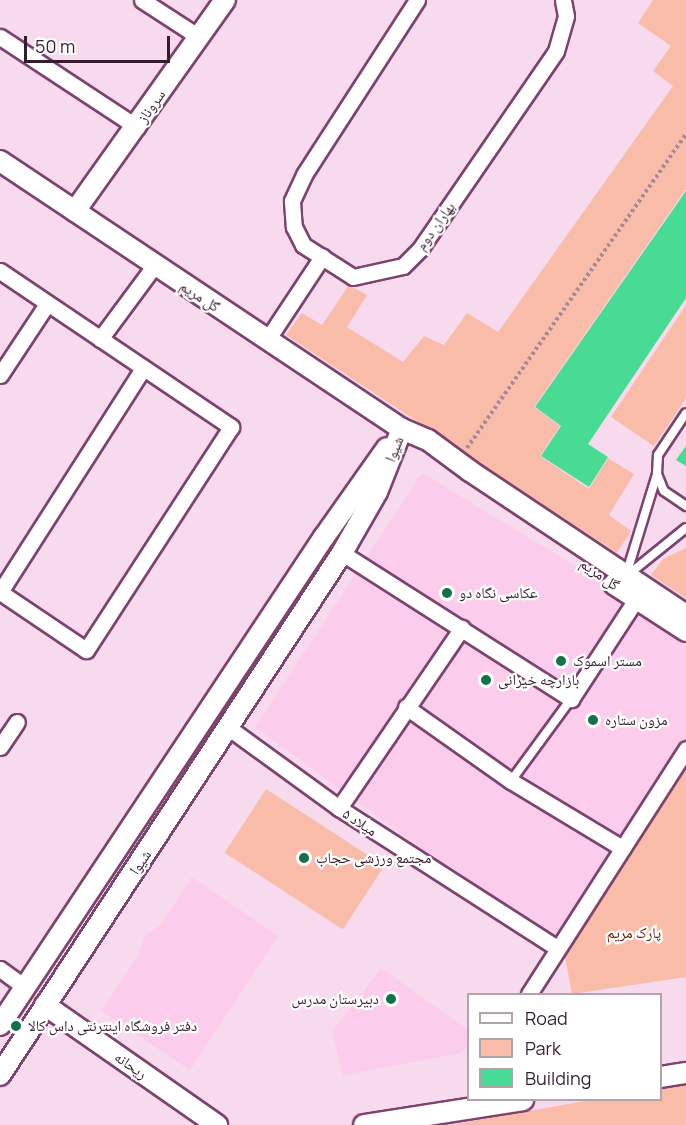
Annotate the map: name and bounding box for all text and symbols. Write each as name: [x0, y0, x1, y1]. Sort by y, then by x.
scale bar: [27, 24, 172, 62]
text: 50 m: [35, 34, 75, 58]
street label: سروناز: [133, 86, 169, 126]
street label: بهاران دوم: [411, 198, 459, 254]
street label: گل مریم: [177, 276, 223, 316]
street label: شیوا: [381, 434, 407, 464]
street label: گل مریم: [577, 554, 623, 594]
place label: عکاسی نگاه دو: [459, 584, 538, 602]
marker: عکاسی نگاه دو: [440, 586, 454, 600]
place label: مستر اسموک: [573, 652, 642, 670]
marker: مستر اسموک: [554, 654, 568, 668]
place label: بازارچه خیرانی: [498, 671, 579, 689]
marker: بازارچه خیرانی: [479, 673, 493, 687]
place label: مزون ستاره: [605, 711, 668, 729]
marker: مزون ستاره: [586, 713, 600, 727]
street label: میلاد ۵: [339, 804, 381, 840]
street label: شیوا: [125, 846, 155, 878]
place label: مجتمع ورزشی حجاب: [316, 849, 431, 867]
marker: مجتمع ورزشی حجاب: [297, 851, 311, 865]
park label: پارک مریم: [607, 924, 661, 942]
place label: دبیرستان مدرس: [291, 990, 379, 1008]
marker: دبیرستان مدرس: [384, 992, 398, 1006]
legend: [467, 993, 662, 1101]
text: Road: [525, 1006, 568, 1030]
place label: دفتر فروشگاه اینترنتی داس کالا: [28, 1017, 197, 1035]
marker: دفتر فروشگاه اینترنتی داس کالا: [9, 1019, 23, 1033]
text: Park: [525, 1036, 561, 1060]
street label: ریحانه: [111, 1047, 151, 1083]
text: Building: [525, 1066, 591, 1090]

